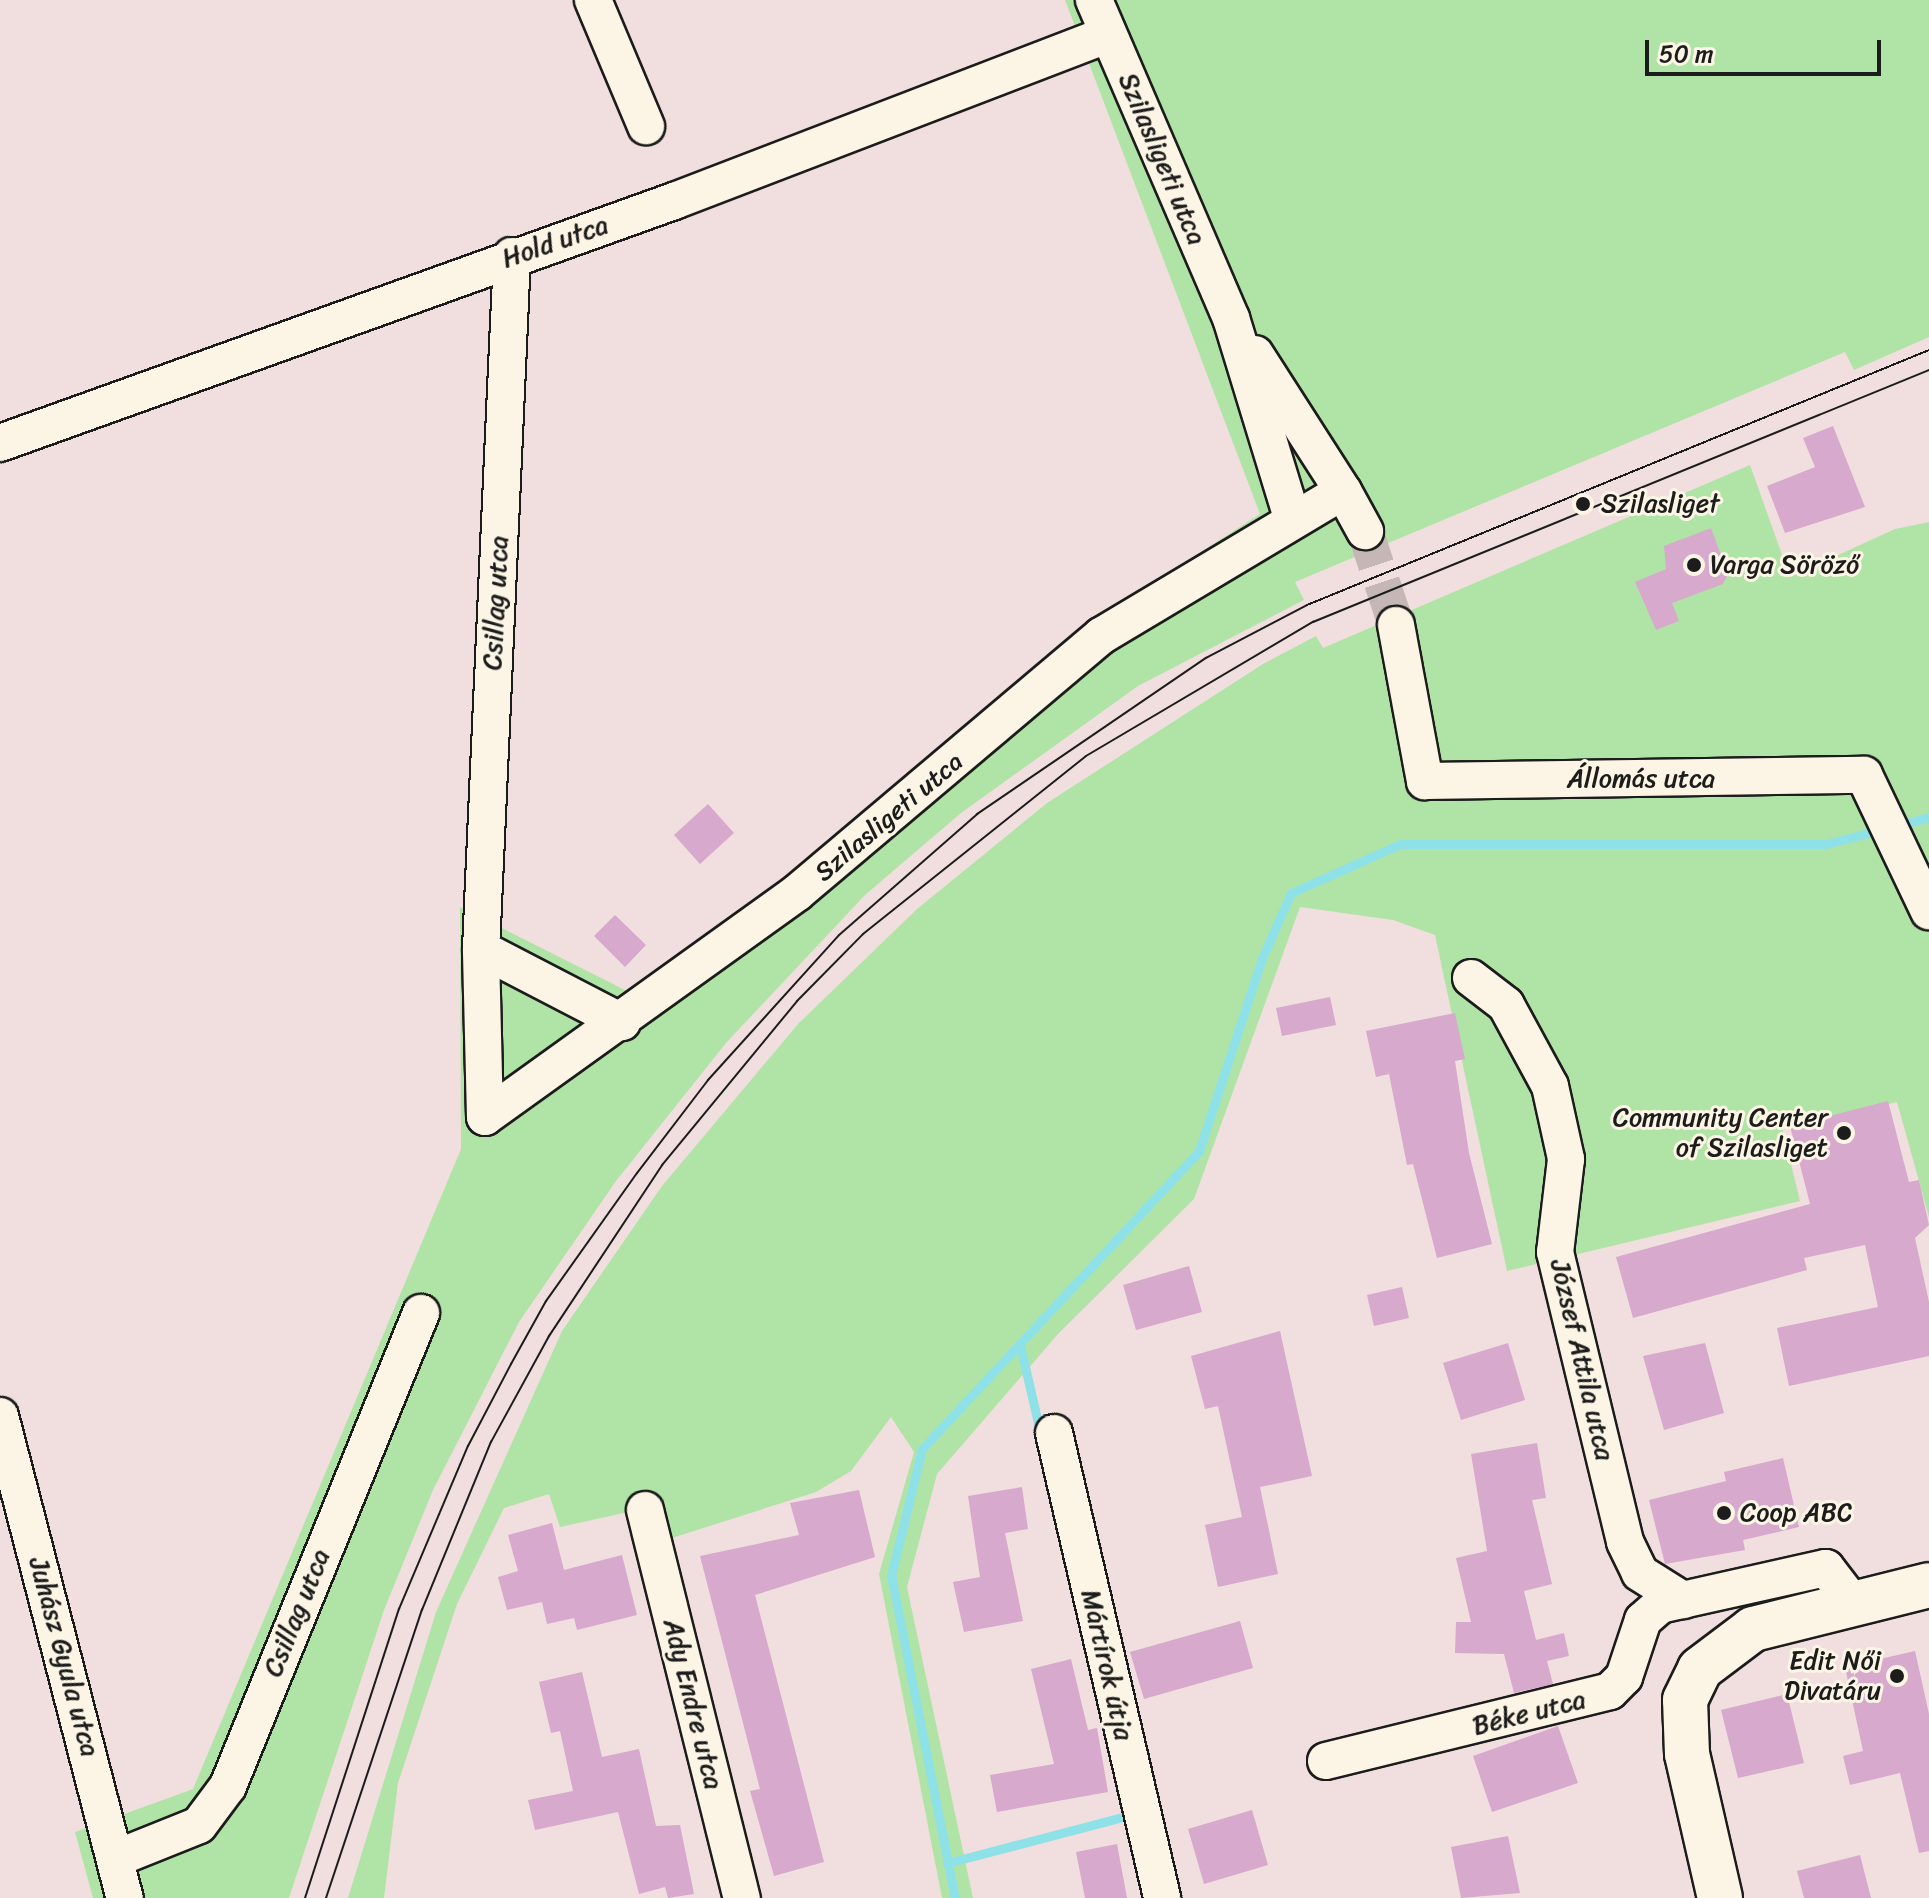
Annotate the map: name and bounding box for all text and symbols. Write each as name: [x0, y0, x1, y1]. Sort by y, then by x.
scale bar: [1649, 24, 1885, 74]
text: 50 m: [1659, 33, 1714, 75]
street label: Szilasligeti utca: [1112, 68, 1212, 250]
street label: Hold utca: [498, 209, 612, 275]
place label: Szilasliget: [1601, 488, 1720, 520]
marker: Szilasliget: [1572, 493, 1594, 515]
street label: Csillag utca: [477, 535, 515, 671]
place label: Varga Söröző: [1710, 549, 1859, 581]
marker: Varga Söröző: [1685, 556, 1703, 574]
street label: Szilasligeti utca: [809, 746, 969, 888]
street label: Állomás utca: [1567, 763, 1715, 795]
place label: Community Center of Szilasliget: [1613, 1102, 1828, 1164]
marker: Community Center of Szilasliget: [1835, 1124, 1853, 1142]
street label: József Attila utca: [1544, 1256, 1620, 1464]
place label: Coop ABC: [1740, 1497, 1853, 1529]
marker: Coop ABC: [1715, 1504, 1733, 1522]
street label: Csillag utca: [257, 1545, 337, 1681]
street label: Juhász Gyula utca: [22, 1553, 106, 1761]
street label: Mártírok útja: [1074, 1586, 1140, 1744]
street label: Ady Endre utca: [657, 1615, 729, 1793]
place label: Edit Női Divatáru: [1784, 1645, 1881, 1706]
marker: Edit Női Divatáru: [1888, 1667, 1906, 1685]
street label: Béke utca: [1469, 1684, 1589, 1742]

